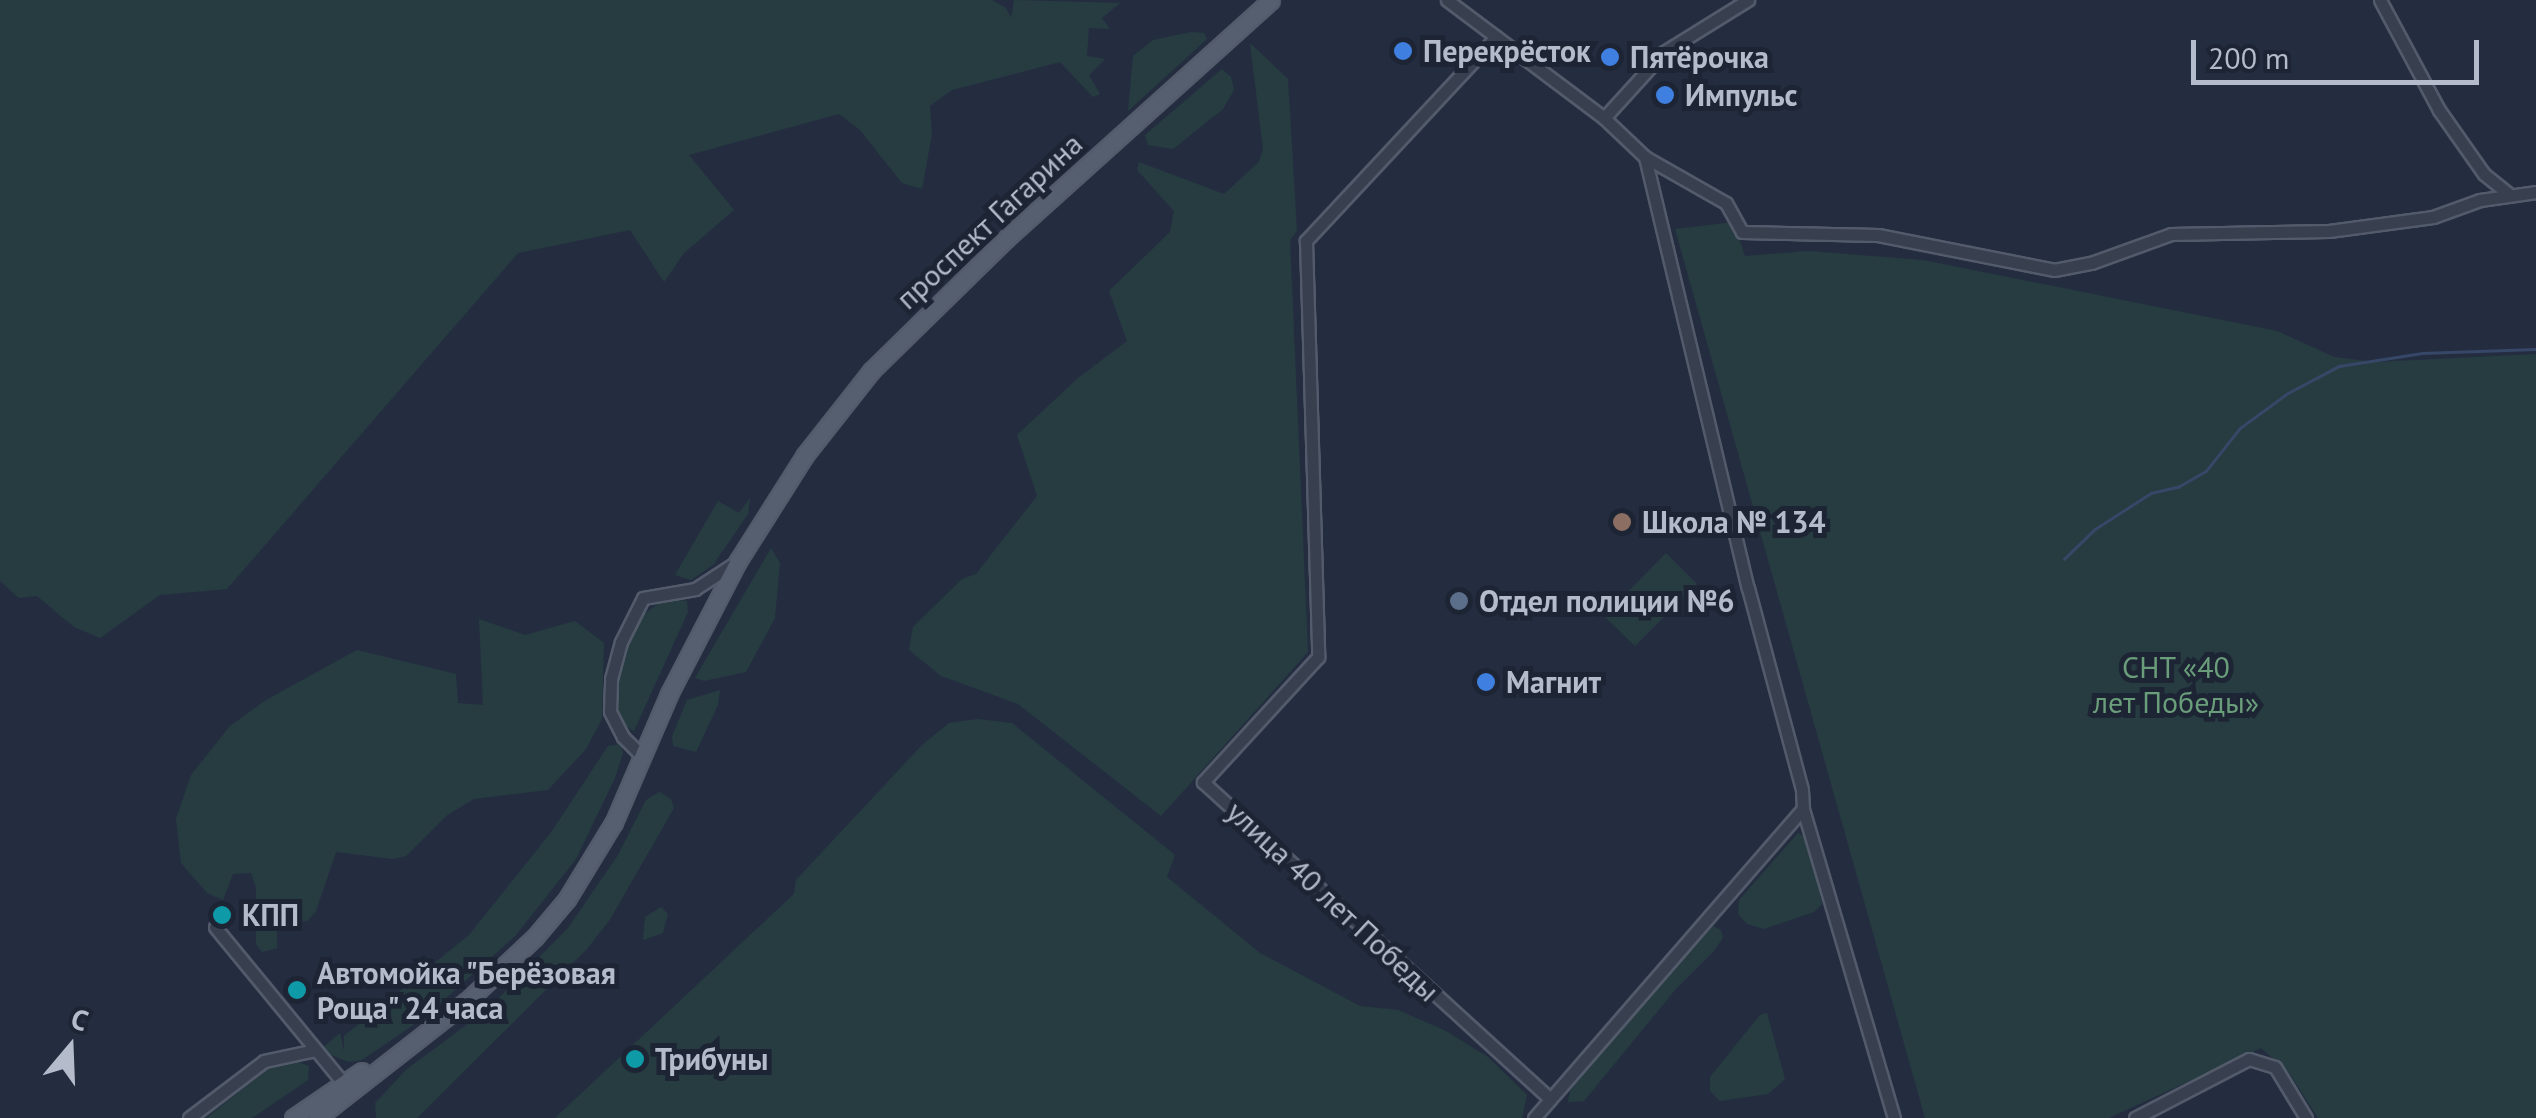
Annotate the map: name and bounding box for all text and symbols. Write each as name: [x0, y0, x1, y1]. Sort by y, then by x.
scale bar: [2196, 20, 2484, 82]
place label: Перекрёсток: [1423, 33, 1591, 69]
text: 200 m: [2208, 38, 2289, 77]
place label: Пятёрочка: [1630, 39, 1769, 75]
marker: Перекрёсток: [1392, 40, 1414, 62]
marker: Пятёрочка: [1599, 46, 1621, 68]
place label: Импульс: [1685, 77, 1797, 113]
marker: Импульс: [1654, 84, 1676, 106]
street label: проспект Гагарина: [888, 125, 1090, 317]
place label: Школа № 134: [1642, 504, 1826, 540]
marker: Школа № 134: [1611, 511, 1633, 533]
place label: Отдел полиции №6: [1479, 583, 1735, 619]
marker: Отдел полиции №6: [1448, 590, 1470, 612]
park label: СНТ «40 лет Победы»: [2092, 649, 2260, 720]
place label: Магнит: [1506, 664, 1601, 700]
marker: Магнит: [1475, 671, 1497, 693]
street label: улица 40 лет Победы: [1219, 793, 1447, 1009]
place label: КПП: [242, 897, 299, 933]
marker: КПП: [211, 904, 233, 926]
place label: Автомойка "Берёзовая Роща" 24 часа: [317, 955, 618, 1026]
marker: Автомойка "Берёзовая Роща" 24 часа: [286, 979, 308, 1001]
north arrow: [20, 998, 120, 1098]
text: С: [67, 999, 93, 1039]
place label: Трибуны: [655, 1041, 768, 1077]
marker: Трибуны: [624, 1048, 646, 1070]

